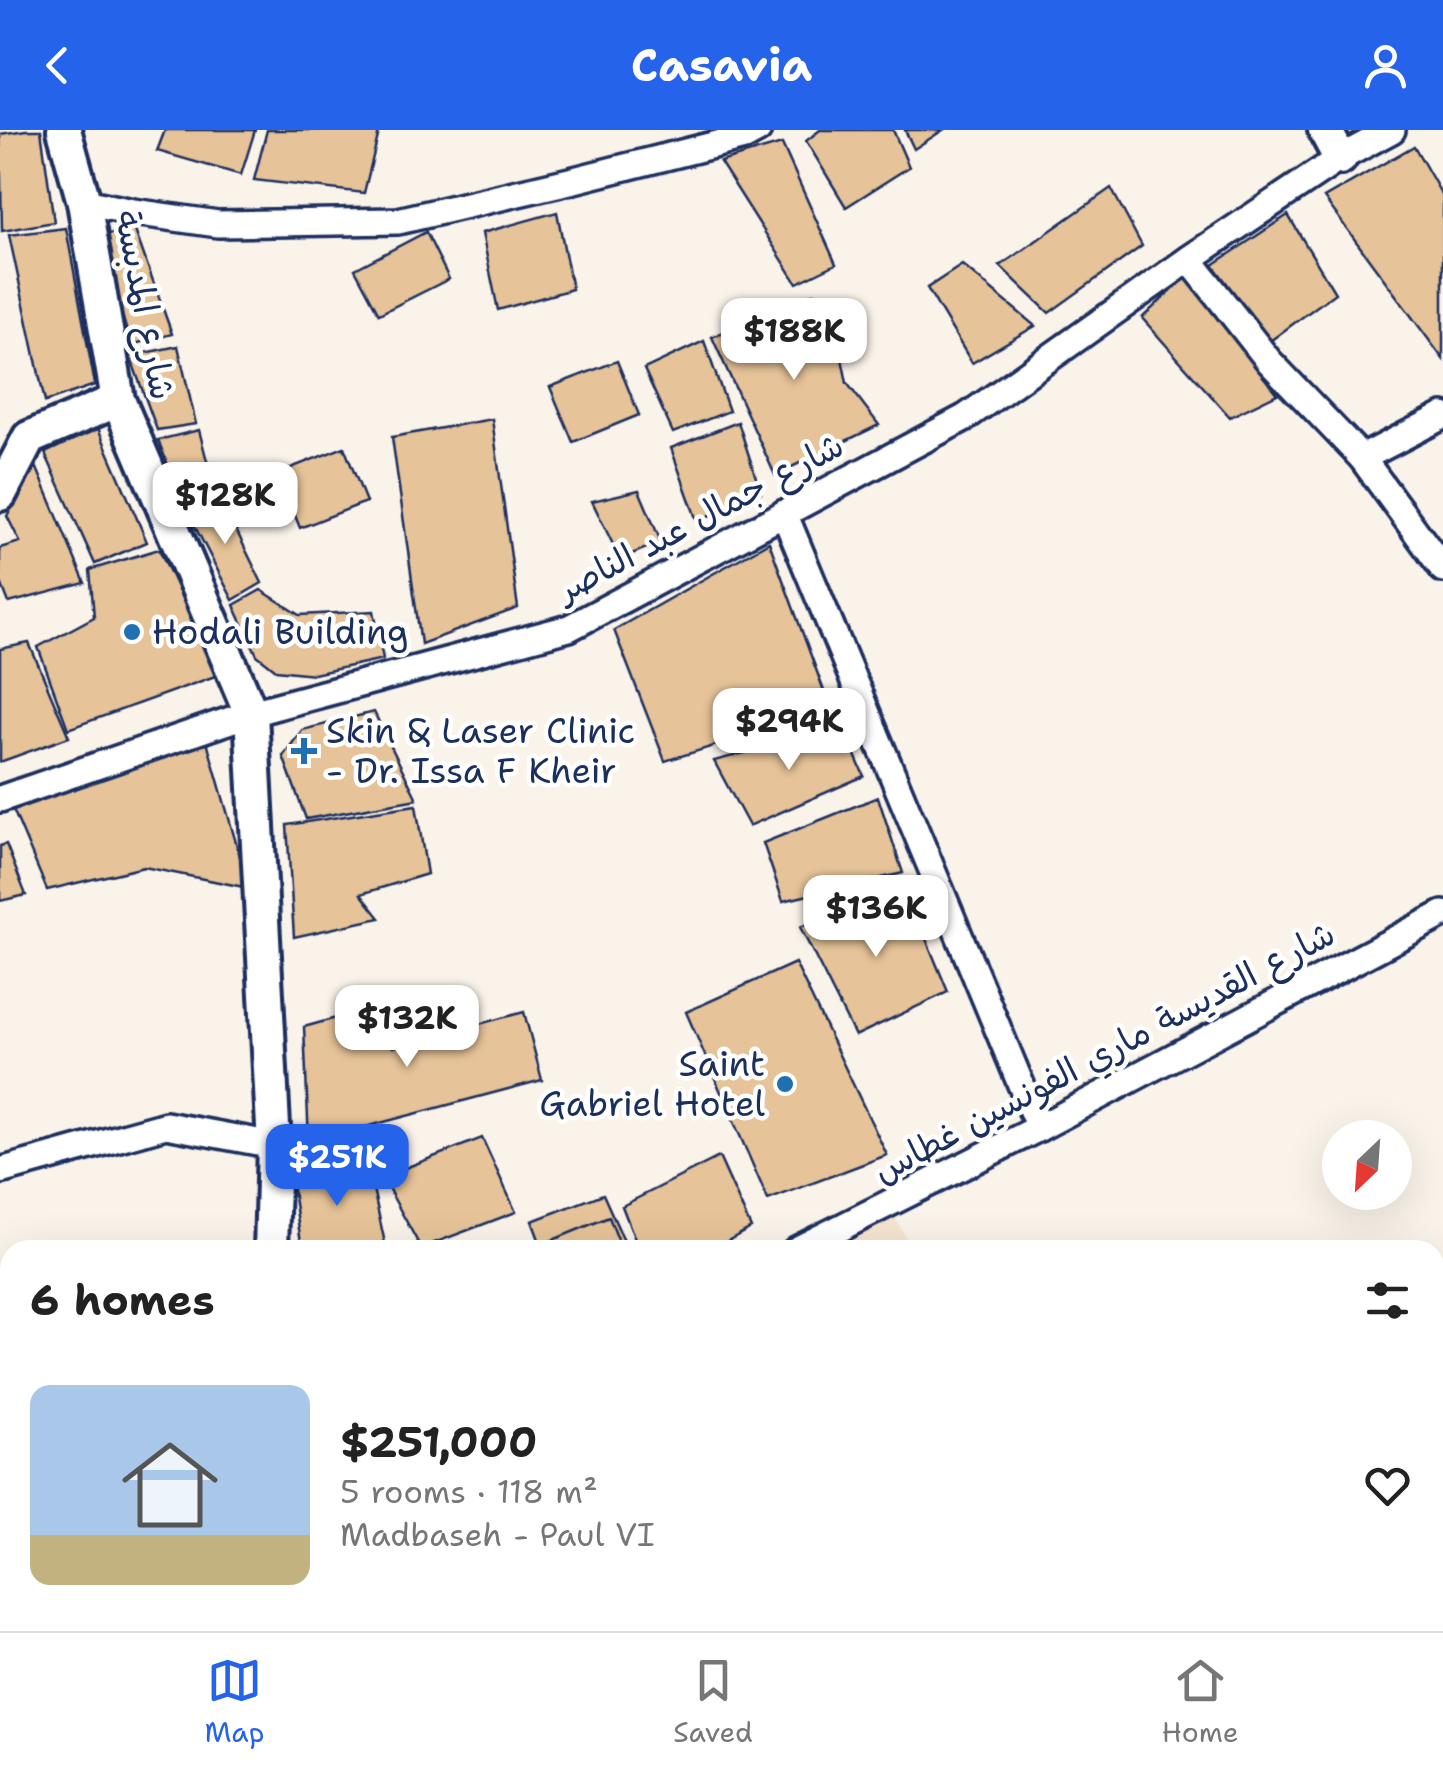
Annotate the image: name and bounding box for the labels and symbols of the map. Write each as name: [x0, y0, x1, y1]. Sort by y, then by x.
street label: شارع المدبسة: [102, 206, 187, 404]
pin: $188K: [724, 298, 864, 383]
street label: شارع جمال عبد الناصر: [545, 421, 853, 615]
pin: $128K: [155, 462, 295, 547]
place label: Hodali Building: [152, 608, 409, 655]
marker: Hodali Building: [121, 621, 143, 643]
pin: $294K: [719, 688, 859, 773]
place label: Skin & Laser Clinic - Dr. Issa F Kheir: [326, 707, 635, 794]
marker: Skin & Laser Clinic - Dr. Issa F Kheir: [291, 738, 317, 764]
pin: $136K: [806, 875, 946, 960]
street label: شارع القديسة ماري الفونسين غطاس: [865, 910, 1344, 1195]
pin: $132K: [337, 985, 477, 1070]
place label: Saint Gabriel Hotel: [539, 1040, 765, 1127]
marker: Saint Gabriel Hotel: [774, 1073, 796, 1095]
north arrow: [1322, 1120, 1412, 1210]
pin: $251K: [267, 1124, 407, 1209]

